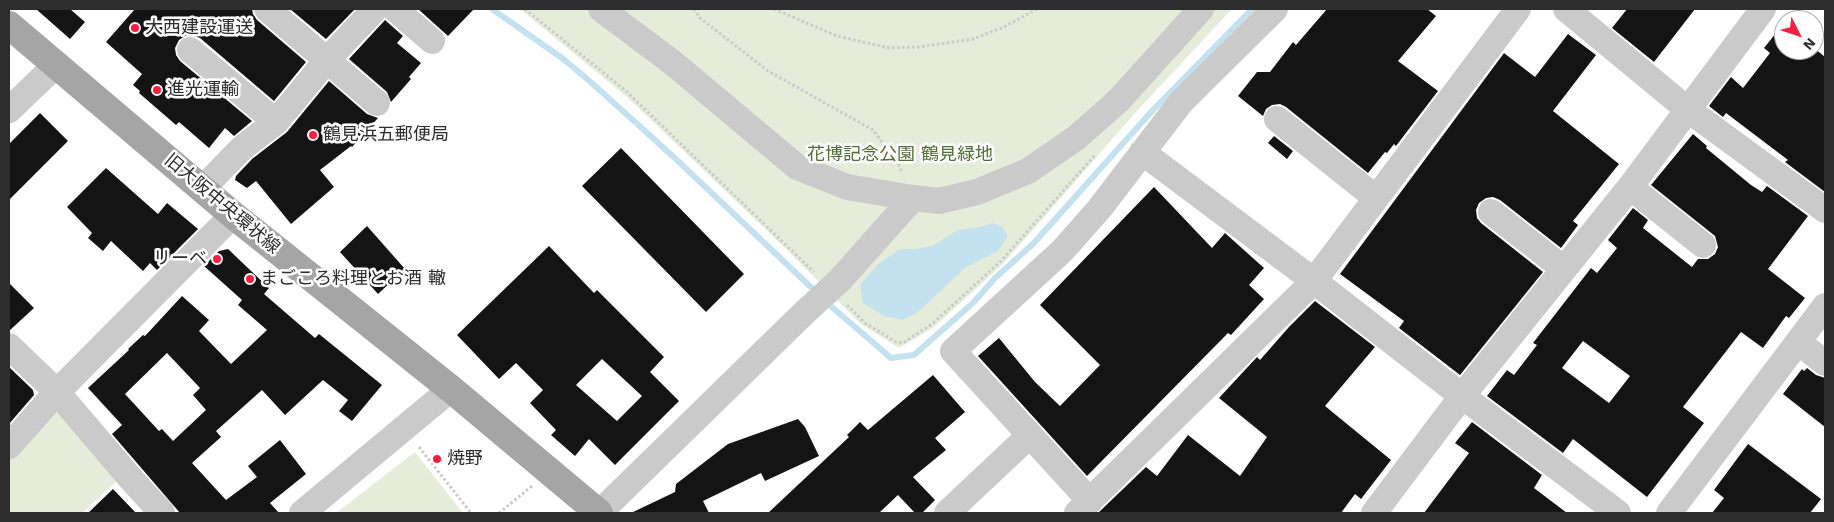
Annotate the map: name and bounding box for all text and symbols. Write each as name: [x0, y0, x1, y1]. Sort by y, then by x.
north arrow: [1774, 10, 1824, 60]
place label: 大西建設運送: [145, 17, 253, 39]
marker: 大西建設運送: [129, 22, 141, 34]
text: N: [1800, 35, 1819, 53]
place label: 進光運輸: [167, 79, 239, 101]
marker: 進光運輸: [151, 84, 163, 96]
place label: 鶴見浜五郵便局: [323, 124, 449, 146]
marker: 鶴見浜五郵便局: [307, 129, 319, 141]
park label: 花博記念公園 鶴見緑地: [807, 144, 993, 166]
street label: 旧大阪中央環状線: [160, 149, 284, 259]
place label: リーベ: [153, 248, 207, 270]
marker: リーベ: [211, 253, 223, 265]
place label: まごころ料理とお酒 轍: [260, 268, 446, 290]
marker: まごころ料理とお酒 轍: [244, 273, 256, 285]
place label: 焼野: [447, 448, 483, 470]
marker: 焼野: [431, 453, 443, 465]

